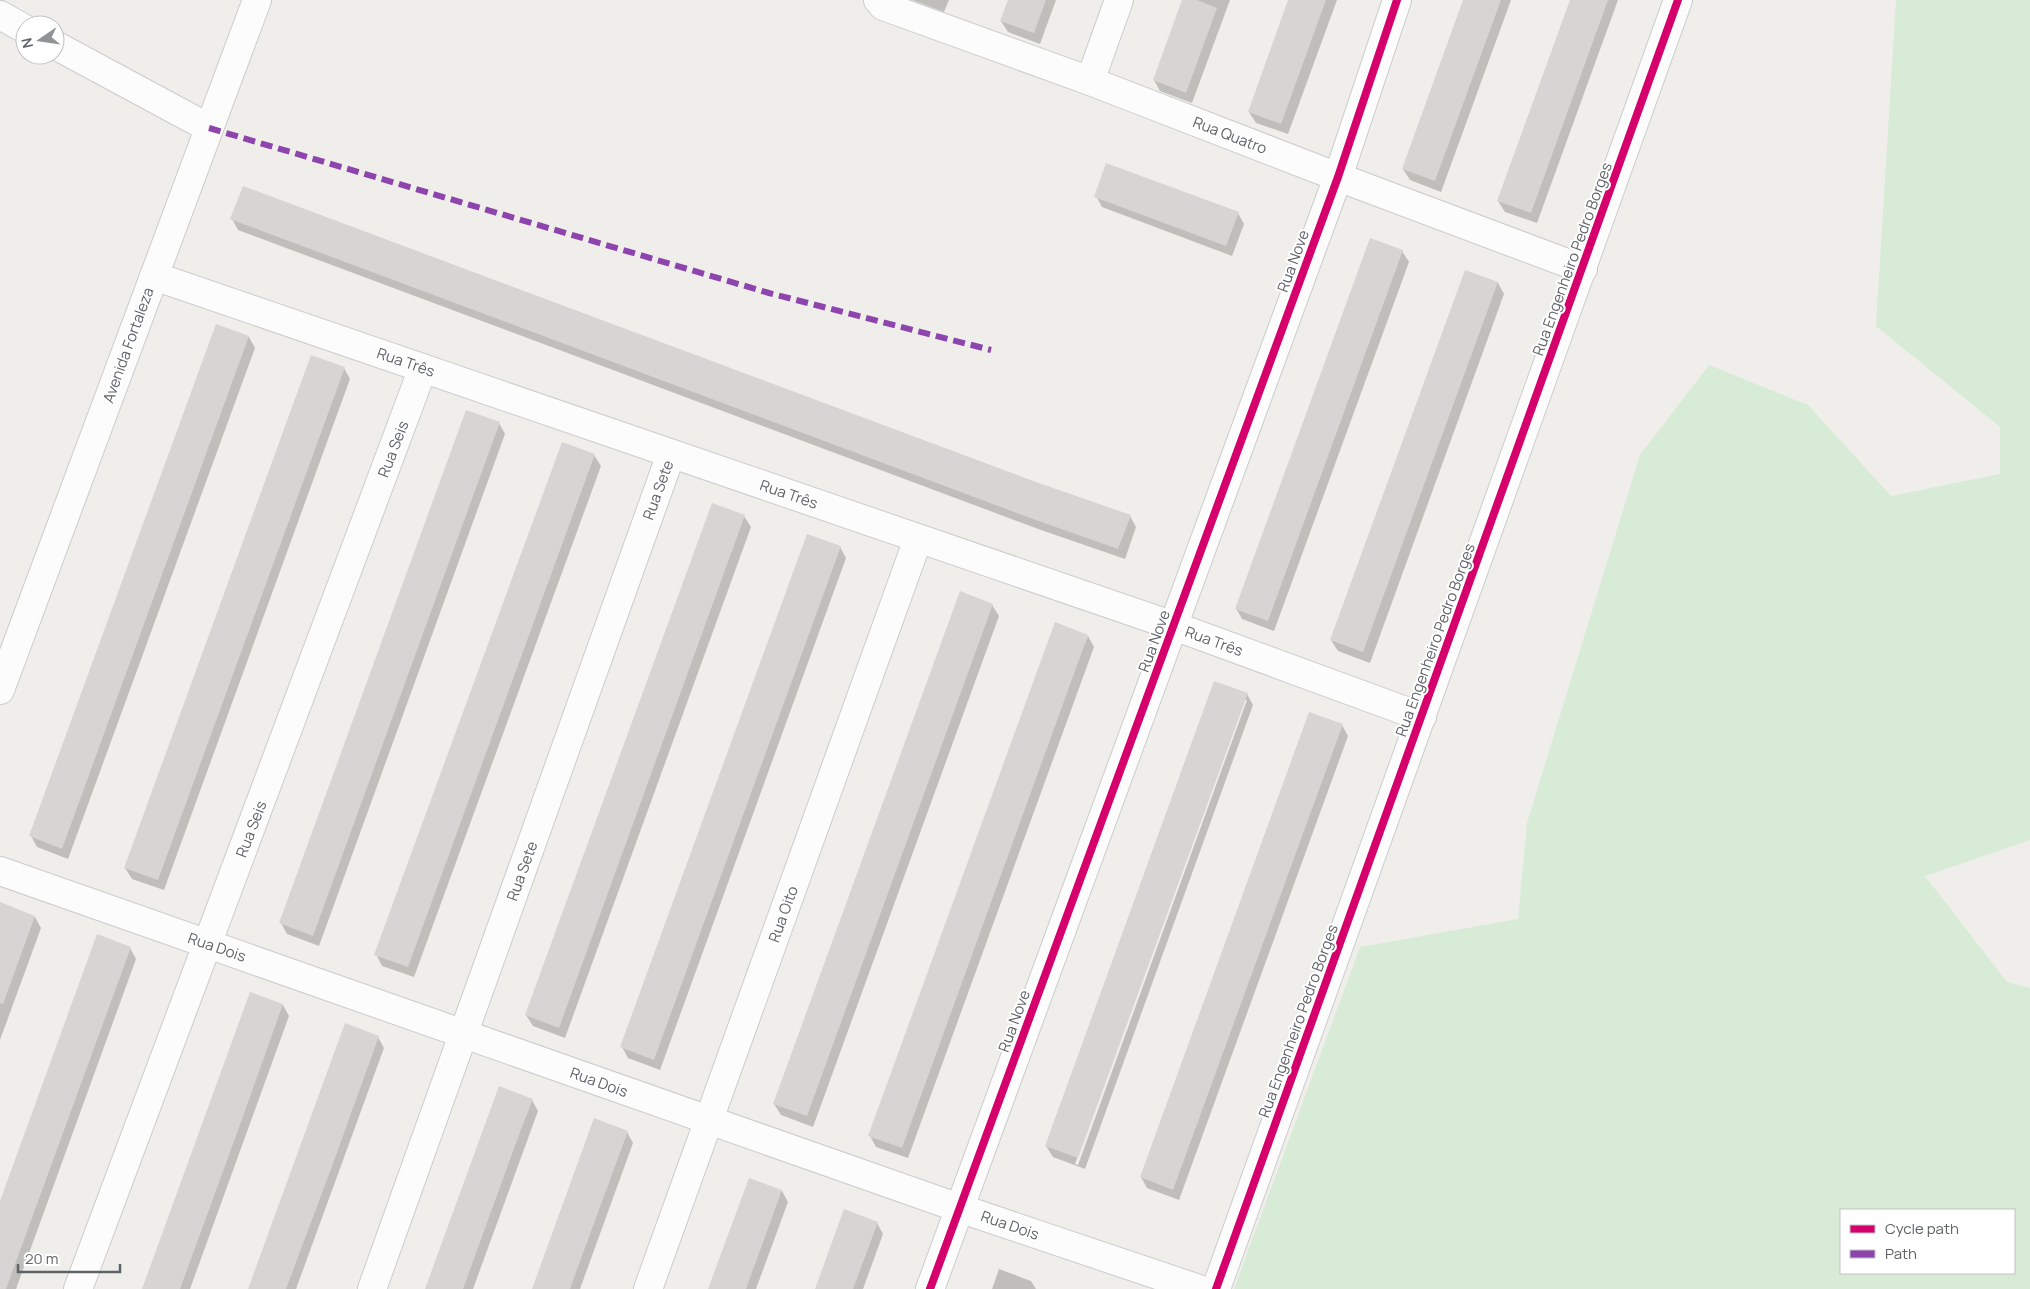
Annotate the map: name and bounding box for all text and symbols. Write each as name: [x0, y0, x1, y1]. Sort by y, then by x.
north arrow: [15, 15, 65, 65]
text: N: [16, 36, 37, 50]
street label: Rua Quatro: [1190, 111, 1270, 159]
street label: Rua Engenheiro Pedro Borges: [1527, 159, 1617, 359]
street label: Rua Nove: [1272, 227, 1314, 295]
street label: Avenida Fortaleza: [97, 284, 159, 406]
street label: Rua Três: [374, 342, 438, 382]
street label: Rua Seis: [373, 418, 413, 480]
street label: Rua Sete: [637, 457, 679, 523]
street label: Rua Três: [757, 474, 821, 514]
street label: Rua Engenheiro Pedro Borges: [1390, 540, 1480, 740]
street label: Rua Nove: [1133, 607, 1175, 675]
street label: Rua Três: [1182, 621, 1246, 661]
street label: Rua Seis: [231, 798, 271, 860]
street label: Rua Sete: [501, 838, 543, 904]
street label: Rua Oito: [763, 883, 803, 945]
street label: Rua Engenheiro Pedro Borges: [1253, 921, 1343, 1121]
street label: Rua Dois: [185, 927, 249, 967]
street label: Rua Nove: [993, 987, 1035, 1055]
street label: Rua Dois: [567, 1062, 631, 1102]
street label: Rua Dois: [978, 1205, 1042, 1245]
legend: [1840, 1209, 2015, 1274]
text: Cycle path: [1885, 1218, 1959, 1239]
scale bar: [18, 1242, 120, 1274]
text: Path: [1885, 1243, 1917, 1264]
text: 20 m: [25, 1248, 58, 1269]

